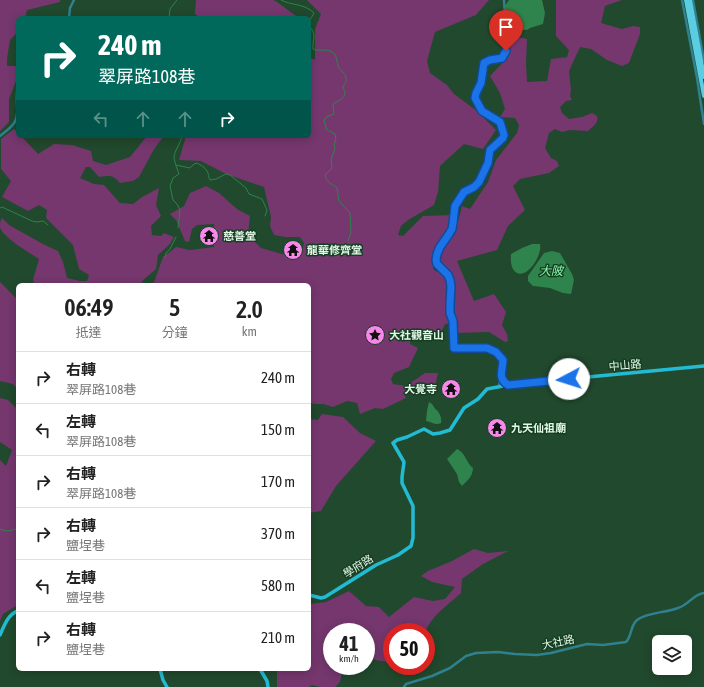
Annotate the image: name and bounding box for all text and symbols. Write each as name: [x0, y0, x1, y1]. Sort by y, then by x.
pin: [489, 10, 523, 51]
icon: arrive: [495, 16, 517, 38]
text: 240 m: [98, 29, 161, 61]
icon: right: [32, 32, 84, 84]
text: 翠屏路108巷: [98, 66, 195, 87]
icon: left: [90, 108, 112, 130]
icon: ahead: [132, 108, 154, 130]
icon: ahead: [174, 108, 196, 130]
icon: right: [216, 108, 238, 130]
temple icon: 慈善堂: [198, 225, 220, 247]
place label: 慈善堂: [223, 230, 256, 242]
temple icon: 龍華修齊堂: [282, 239, 304, 261]
place label: 龍華修齊堂: [307, 244, 362, 256]
water label: 大陂: [539, 264, 565, 278]
text: 06:49: [64, 294, 114, 321]
text: 5: [169, 294, 180, 321]
text: 2.0: [236, 296, 263, 323]
text: km: [242, 324, 257, 339]
place icon: 大社觀音山: [364, 324, 386, 346]
text: 抵達: [76, 325, 102, 340]
text: 分鐘: [162, 325, 188, 340]
place label: 大社觀音山: [389, 329, 444, 341]
position arrow: [548, 358, 590, 400]
street label: 中山路: [608, 358, 642, 372]
text: 右轉: [66, 361, 96, 378]
icon: right: [32, 367, 54, 389]
text: 240 m: [261, 369, 295, 386]
temple icon: 大覺寺: [440, 378, 462, 400]
text: 翠屏路108巷: [66, 382, 136, 397]
place label: 大覺寺: [404, 383, 437, 395]
text: 左轉: [66, 413, 96, 430]
temple icon: 九天仙祖廟: [486, 417, 508, 439]
icon: left: [32, 419, 54, 441]
text: 150 m: [261, 421, 295, 438]
place label: 九天仙祖廟: [511, 422, 566, 434]
text: 翠屏路108巷: [66, 434, 136, 449]
text: 右轉: [66, 465, 96, 482]
icon: right: [32, 471, 54, 493]
text: 170 m: [261, 473, 295, 490]
text: 翠屏路108巷: [66, 486, 136, 501]
text: 右轉: [66, 517, 96, 534]
icon: right: [32, 523, 54, 545]
text: 370 m: [261, 525, 295, 542]
text: 鹽埕巷: [66, 538, 105, 553]
street label: 學府路: [341, 552, 375, 580]
text: 左轉: [66, 569, 96, 586]
icon: left: [32, 575, 54, 597]
text: 580 m: [261, 577, 295, 594]
text: 鹽埕巷: [66, 590, 105, 605]
text: 右轉: [66, 621, 96, 638]
speed limit sign: 50: [383, 623, 435, 675]
icon: right: [32, 627, 54, 649]
text: 210 m: [261, 629, 295, 646]
text: 41: [340, 632, 358, 655]
street label: 大社路: [541, 633, 575, 651]
map controls: [652, 635, 692, 675]
button: layers: [652, 635, 692, 675]
text: 鹽埕巷: [66, 642, 105, 657]
text: km/h: [339, 653, 359, 664]

